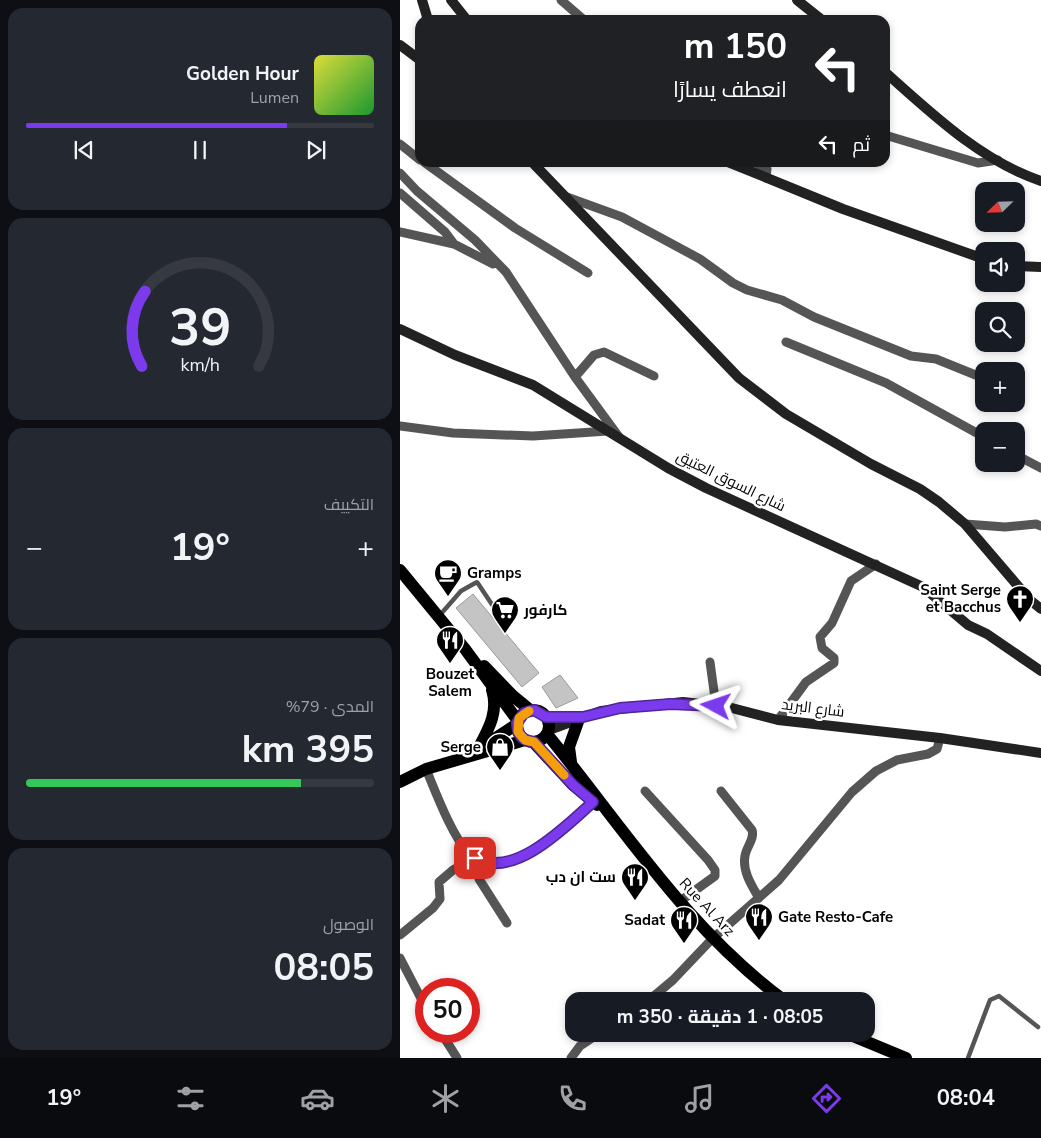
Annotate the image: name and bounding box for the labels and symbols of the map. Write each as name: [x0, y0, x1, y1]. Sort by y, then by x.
north arrow: [975, 182, 1025, 232]
street label: شارع السوق العتيق: [673, 446, 789, 517]
cafe icon: Gramps: [433, 558, 463, 597]
place label: Gramps: [467, 563, 522, 583]
place label: Saint Serge et Bacchus: [920, 580, 1001, 617]
church icon: Saint Serge et Bacchus: [1005, 584, 1035, 623]
supermarket icon: كارفور: [490, 595, 520, 634]
place label: كارفور: [523, 600, 567, 620]
restaurant icon: Bouzet Salem: [435, 625, 465, 664]
place label: Bouzet Salem: [426, 664, 474, 701]
position arrow: [689, 679, 741, 731]
street label: شارع البريد: [780, 694, 846, 723]
shop icon: Serge: [485, 732, 515, 771]
place label: Serge: [440, 737, 481, 757]
pin: [454, 837, 496, 879]
restaurant icon: ست ان دب: [620, 862, 650, 901]
place label: ست ان دب: [546, 867, 616, 887]
street label: Rue Al Arz: [675, 874, 739, 940]
restaurant icon: Gate Resto-Cafe: [744, 902, 774, 941]
restaurant icon: Sadat: [669, 905, 699, 944]
place label: Gate Resto-Cafe: [778, 907, 893, 927]
place label: Sadat: [624, 910, 665, 930]
speed limit sign: 50: [415, 978, 480, 1043]

